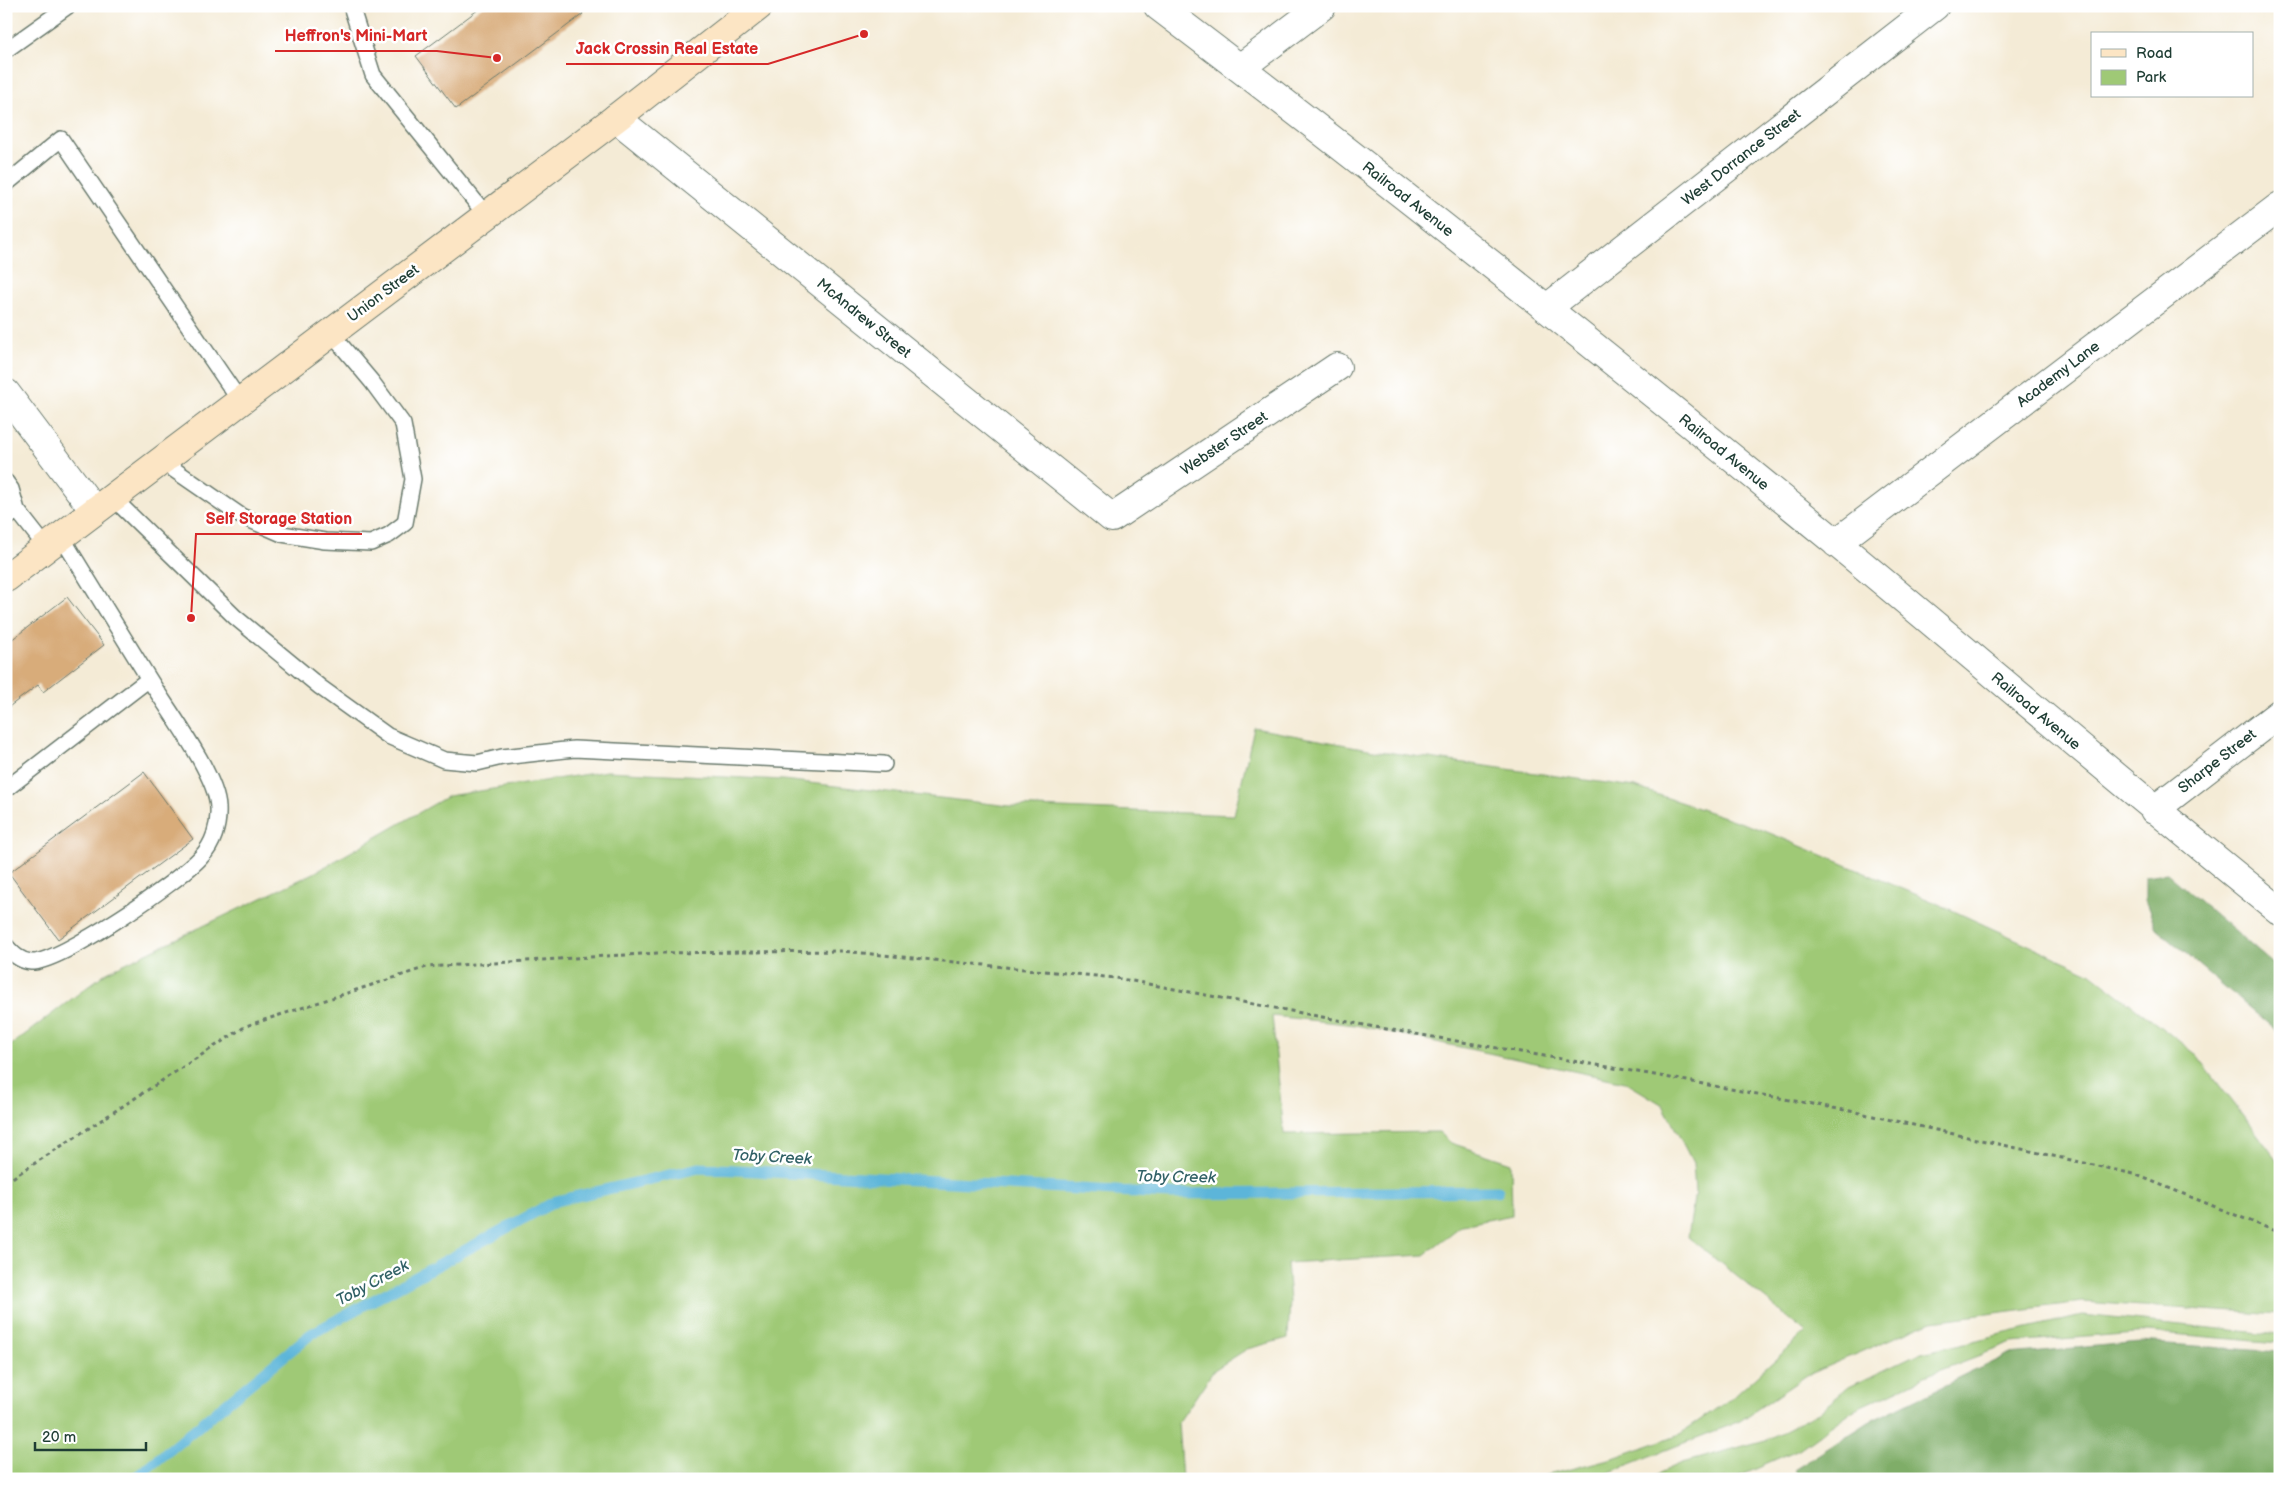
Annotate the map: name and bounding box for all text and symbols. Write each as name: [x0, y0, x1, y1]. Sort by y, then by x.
callout: Heffron's Mini-Mart: [275, 20, 437, 51]
text: Heffron's Mini-Mart: [285, 27, 428, 46]
legend: [2091, 32, 2254, 98]
callout: Jack Crossin Real Estate: [566, 33, 768, 64]
text: Jack Crossin Real Estate: [576, 40, 758, 59]
text: Road: [2136, 44, 2172, 63]
text: Park: [2136, 68, 2167, 87]
street label: West Dorrance Street: [1678, 105, 1805, 210]
street label: Railroad Avenue: [1358, 158, 1457, 241]
street label: Union Street: [344, 260, 423, 327]
street label: McAndrew Street: [813, 274, 915, 363]
street label: Academy Lane: [2013, 337, 2104, 412]
street label: Webster Street: [1177, 407, 1272, 480]
street label: Railroad Avenue: [1675, 410, 1773, 495]
callout: Self Storage Station: [196, 503, 362, 534]
text: Self Storage Station: [206, 510, 352, 529]
street label: Railroad Avenue: [1987, 668, 2084, 754]
street label: Sharpe Street: [2174, 725, 2260, 798]
water label: Toby Creek: [732, 1146, 813, 1169]
water label: Toby Creek: [1136, 1167, 1217, 1188]
water label: Toby Creek: [333, 1256, 413, 1310]
scale bar: [35, 1420, 146, 1452]
text: 20 m: [42, 1428, 76, 1447]

